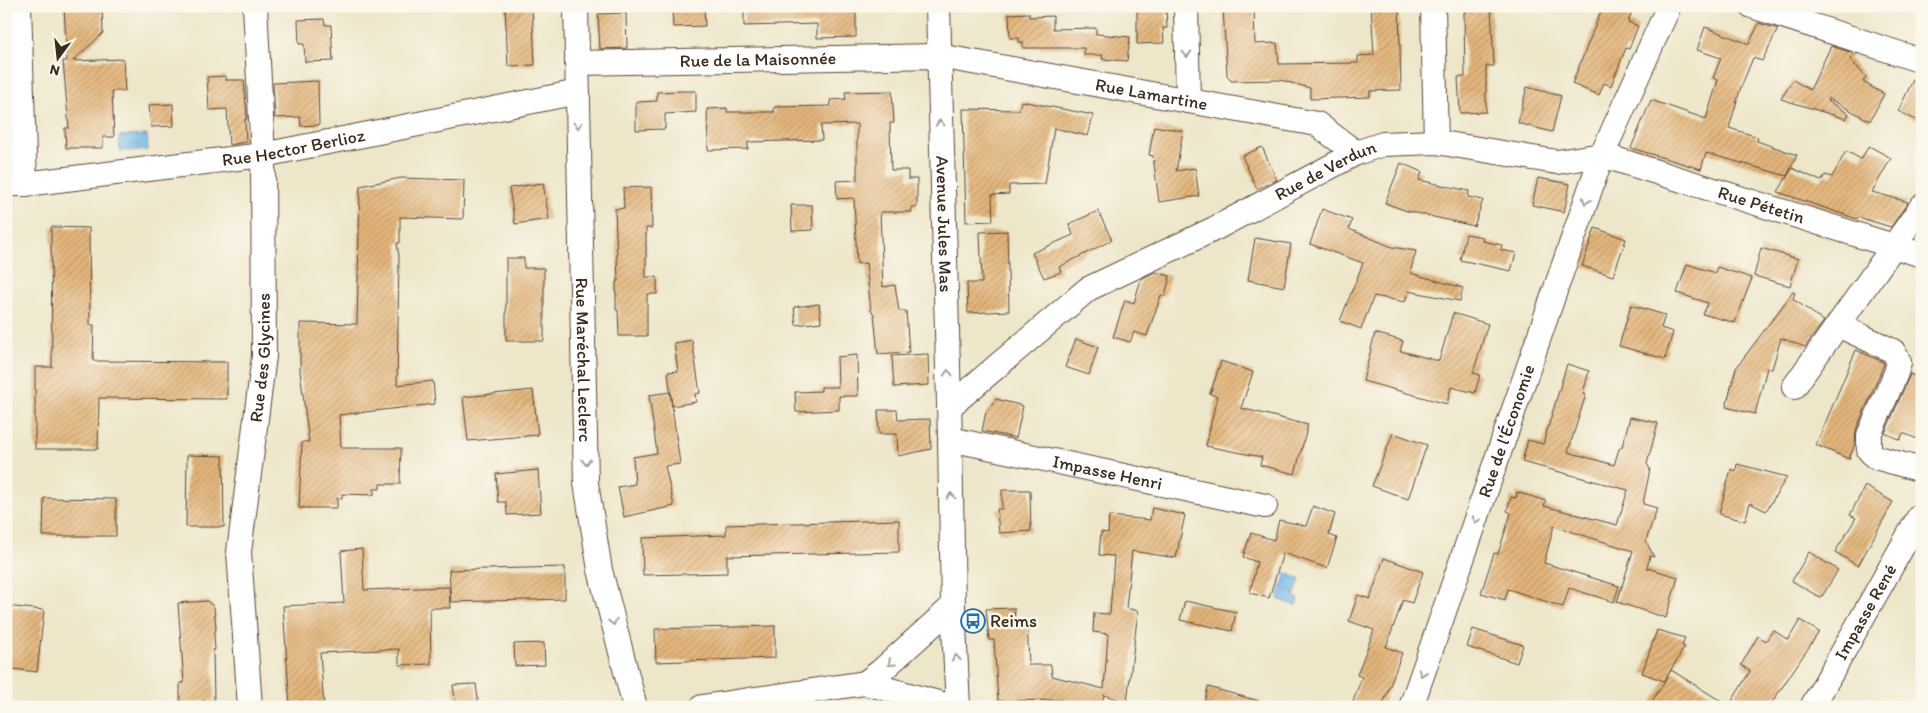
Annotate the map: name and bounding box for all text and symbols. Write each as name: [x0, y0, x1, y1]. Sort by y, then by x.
north arrow: [32, 32, 82, 82]
street label: Rue de la Maisonnée: [679, 47, 836, 72]
one-way arrow: [1182, 50, 1192, 58]
text: N: [48, 61, 62, 80]
street label: Rue Lamartine: [1094, 73, 1209, 115]
one-way arrow: [935, 119, 946, 127]
one-way arrow: [573, 121, 584, 129]
street label: Rue Hector Berlioz: [221, 124, 367, 171]
street label: Rue de Verdun: [1271, 136, 1379, 205]
street label: Avenue Jules Mas: [931, 155, 957, 293]
street label: Rue Pétetin: [1715, 181, 1807, 229]
one-way arrow: [1582, 196, 1592, 205]
street label: Rue Maréchal Leclerc: [571, 277, 596, 442]
street label: Rue des Glycines: [245, 293, 275, 424]
street label: Rue de l'Économie: [1473, 362, 1540, 500]
one-way arrow: [942, 369, 953, 377]
street label: Impasse Henri: [1051, 450, 1164, 495]
one-way arrow: [580, 459, 591, 467]
one-way arrow: [946, 491, 956, 499]
one-way arrow: [1471, 515, 1481, 523]
street label: Impasse René: [1830, 560, 1901, 664]
bus stop icon: Reims: [960, 608, 986, 634]
place label: Reims: [990, 610, 1037, 632]
one-way arrow: [607, 618, 618, 627]
one-way arrow: [950, 654, 961, 662]
one-way arrow: [887, 657, 896, 666]
one-way arrow: [1418, 669, 1428, 677]

